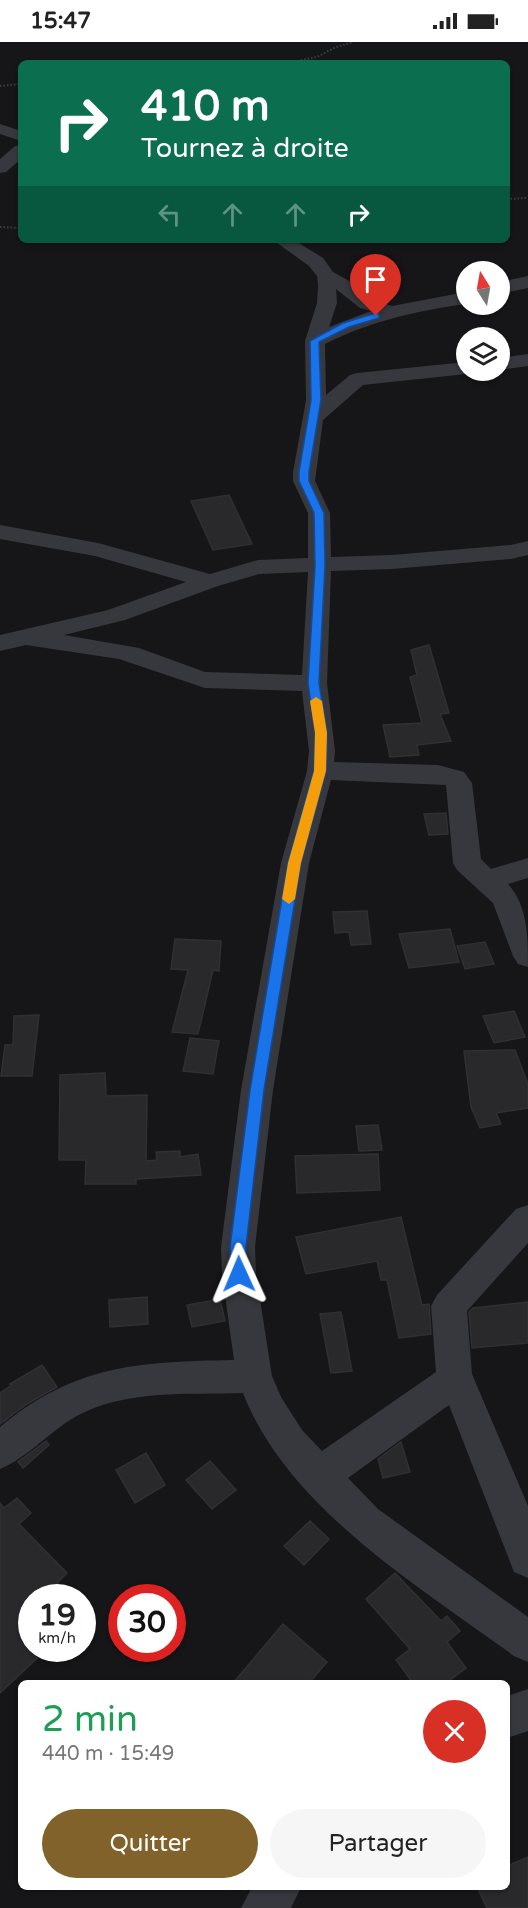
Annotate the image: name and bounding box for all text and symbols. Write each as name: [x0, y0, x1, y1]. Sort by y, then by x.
text: 15:47: [30, 8, 91, 34]
text: 410 m: [141, 81, 270, 132]
icon: right: [42, 84, 120, 162]
text: Tournez à droite: [141, 132, 349, 165]
icon: left: [153, 198, 186, 231]
icon: ahead: [216, 198, 249, 231]
icon: ahead: [279, 198, 312, 231]
icon: right: [342, 198, 375, 231]
pin: [350, 254, 401, 316]
north arrow: [456, 261, 510, 315]
map controls: [456, 261, 510, 381]
icon: arrive: [359, 263, 392, 296]
button: layers: [456, 327, 510, 381]
position arrow: [207, 1242, 271, 1306]
speed limit sign: 30: [108, 1584, 186, 1662]
text: 19: [38, 1597, 76, 1634]
text: km/h: [38, 1629, 76, 1647]
text: 2 min: [42, 1698, 138, 1741]
button: close: [423, 1700, 486, 1763]
text: 440 m · 15:49: [42, 1742, 174, 1766]
button: Quitter: [42, 1809, 258, 1878]
button: Partager: [270, 1809, 486, 1878]

